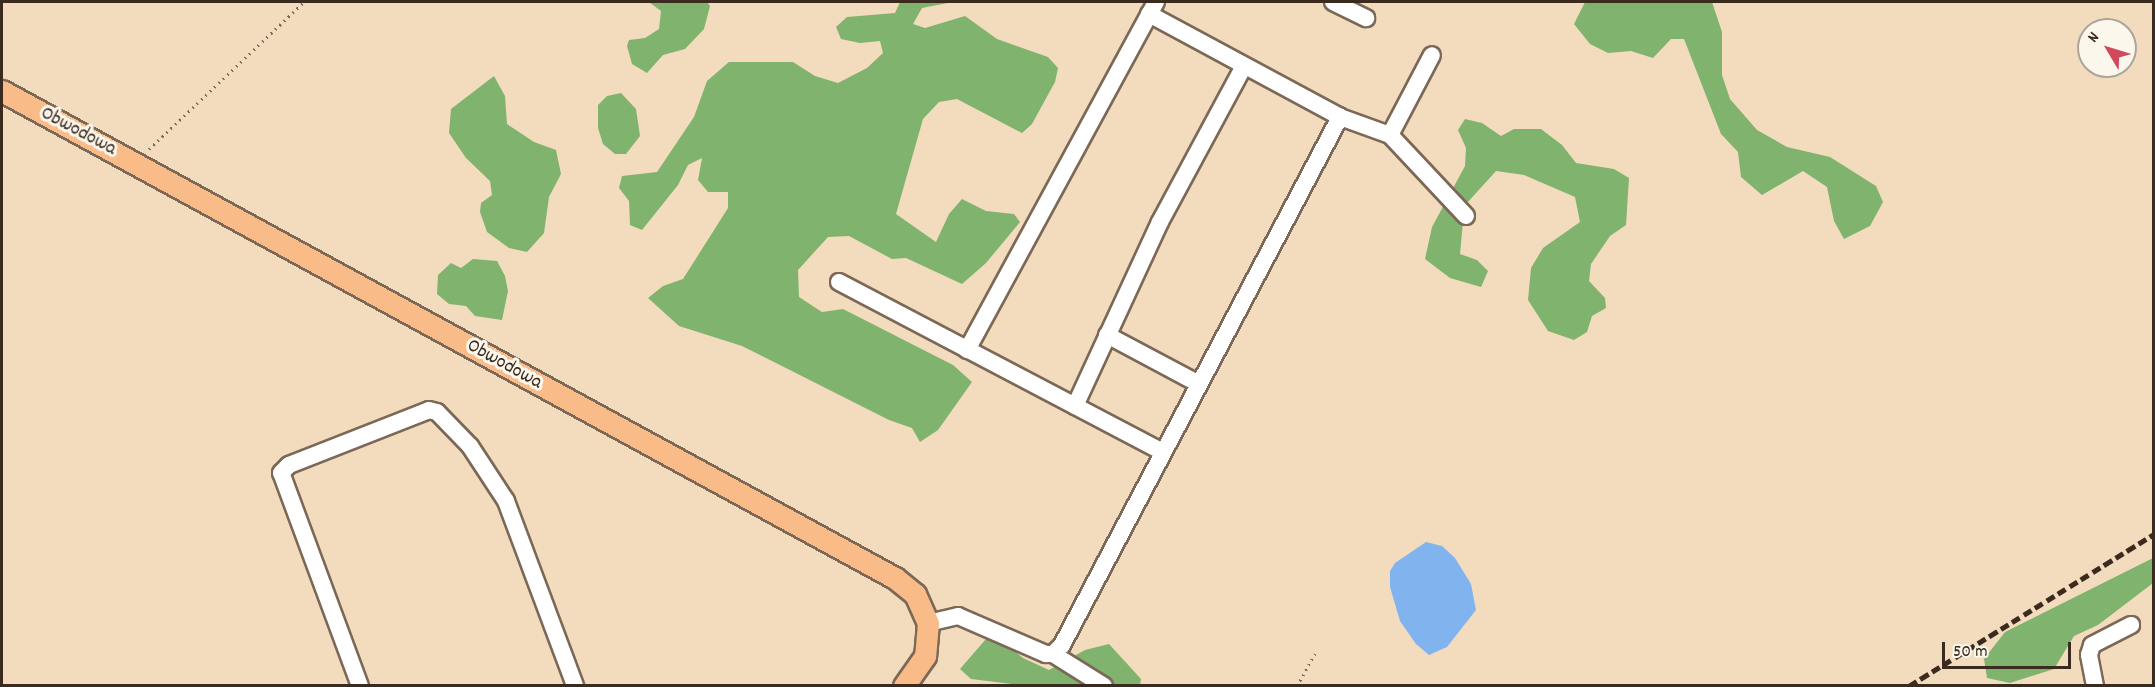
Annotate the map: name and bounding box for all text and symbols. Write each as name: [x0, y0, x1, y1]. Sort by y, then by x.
north arrow: [2077, 18, 2137, 78]
text: N: [2083, 28, 2105, 48]
street label: Obwodowa: [36, 102, 120, 162]
street label: Obwodowa: [462, 335, 546, 395]
scale bar: [1945, 630, 2074, 668]
text: 50 m: [1953, 640, 1988, 665]

